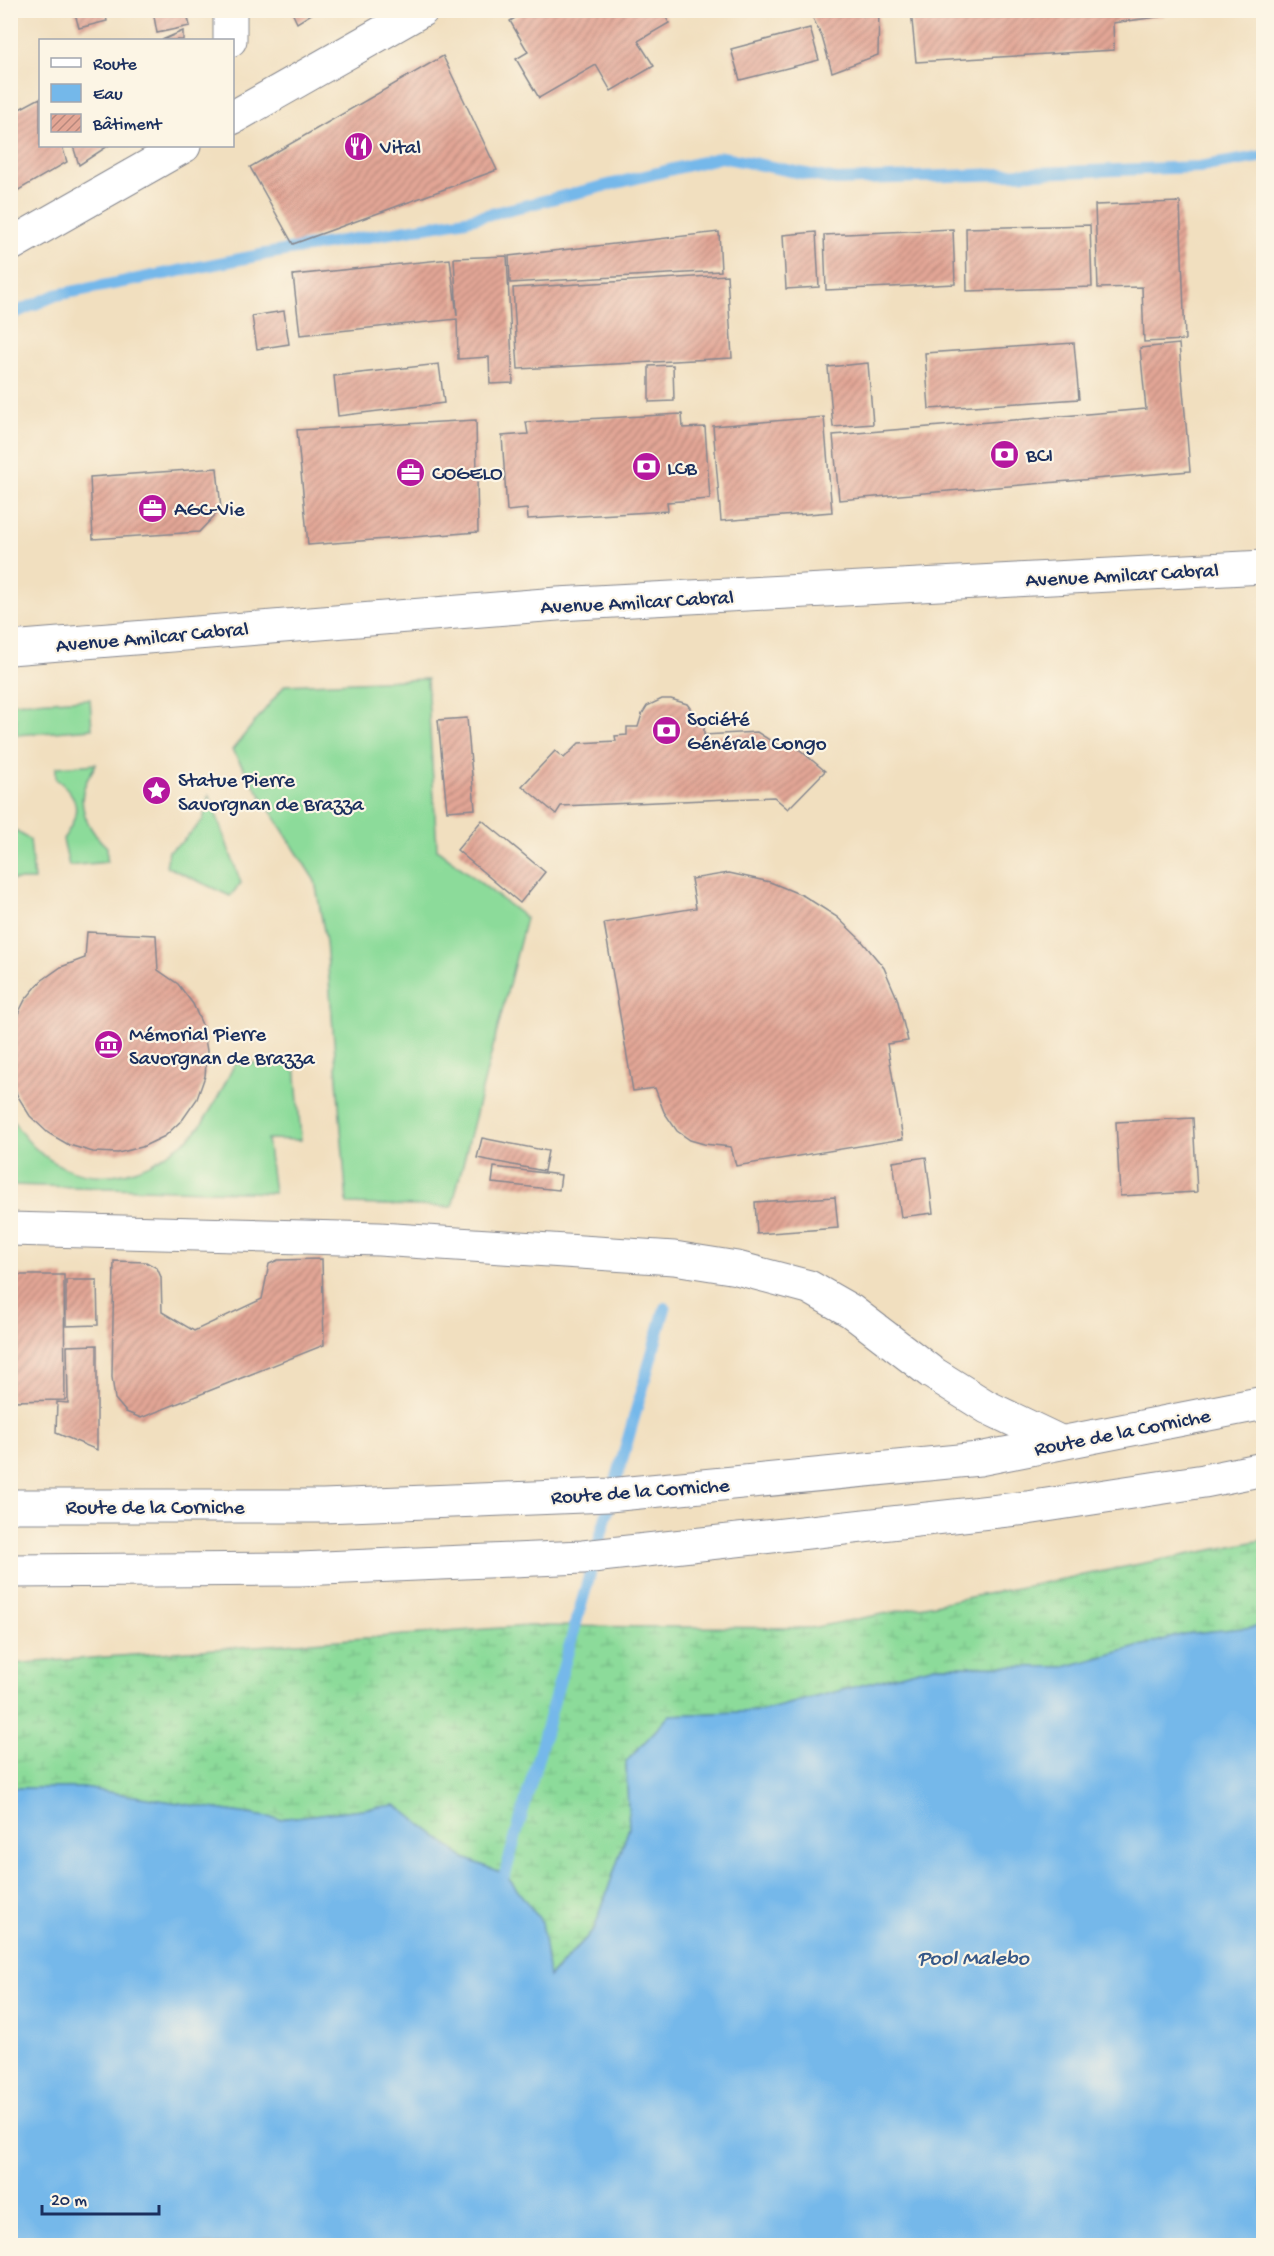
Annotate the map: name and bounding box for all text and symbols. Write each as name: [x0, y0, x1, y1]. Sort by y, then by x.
legend: [39, 39, 234, 147]
text: Route: [93, 55, 138, 76]
text: Eau: [93, 85, 123, 106]
text: Bâtiment: [92, 115, 163, 136]
restaurant icon: Vital: [343, 130, 375, 162]
place label: Vital: [379, 137, 421, 162]
bank icon: BCI: [989, 438, 1021, 470]
place label: BCI: [1025, 445, 1053, 470]
bank icon: LCB: [630, 451, 662, 483]
office icon: COGELO: [395, 456, 427, 488]
place label: LCB: [667, 458, 698, 483]
place label: COGELO: [432, 463, 503, 488]
office icon: AGC-Vie: [137, 492, 169, 524]
place label: AGC-Vie: [174, 499, 246, 524]
street label: Avenue Amilcar Cabral: [1025, 560, 1220, 595]
street label: Avenue Amilcar Cabral: [540, 587, 735, 622]
street label: Avenue Amilcar Cabral: [55, 619, 250, 660]
place label: Société Générale Congo: [687, 709, 827, 758]
bank icon: Société Générale Congo: [650, 714, 682, 746]
place label: Statue Pierre Savorgnan de Brazza: [178, 770, 365, 819]
place icon: Statue Pierre Savorgnan de Brazza: [141, 775, 173, 807]
place label: Mémorial Pierre Savorgnan de Brazza: [129, 1024, 316, 1073]
museum icon: Mémorial Pierre Savorgnan de Brazza: [92, 1029, 124, 1061]
street label: Route de la Corniche: [1032, 1405, 1214, 1464]
street label: Route de la Corniche: [550, 1475, 732, 1512]
street label: Route de la Corniche: [65, 1497, 246, 1522]
water label: Pool Malebo: [917, 1947, 1030, 1973]
scale bar: [42, 2178, 159, 2216]
text: 20 m: [51, 2191, 87, 2212]

